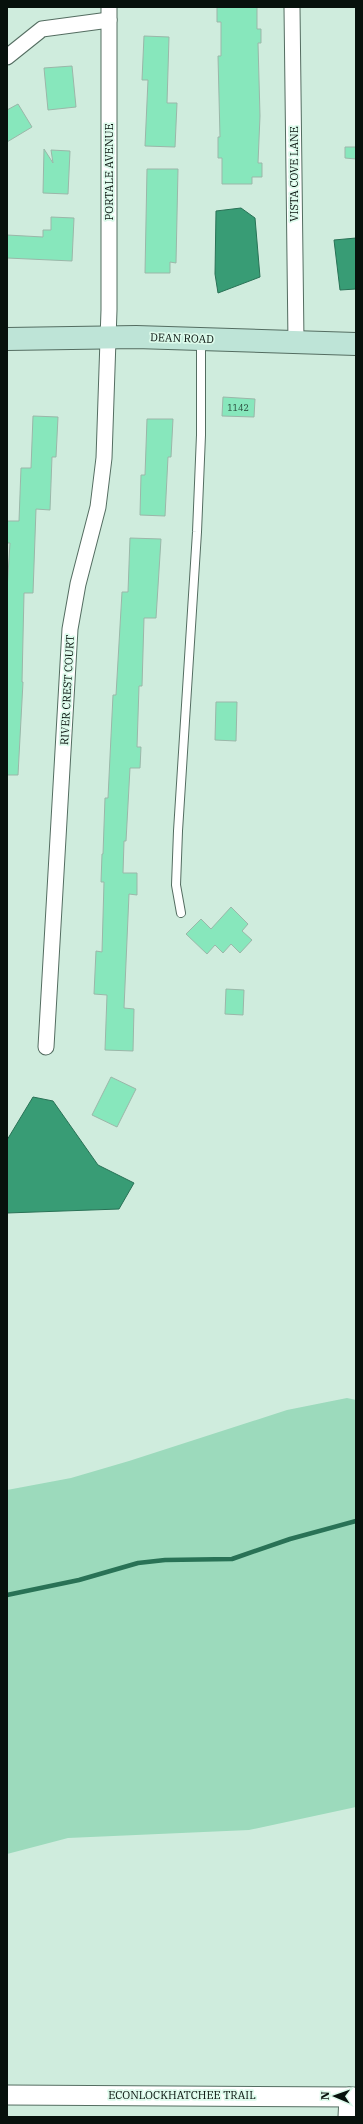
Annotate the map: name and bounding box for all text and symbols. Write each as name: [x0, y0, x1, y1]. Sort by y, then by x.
street label: PORTALE AVENUE: [102, 123, 116, 221]
street label: VISTA COVE LANE: [287, 126, 301, 222]
street label: DEAN ROAD: [150, 330, 214, 346]
house number: 1142: [227, 402, 249, 413]
street label: RIVER CREST COURT: [57, 635, 77, 745]
north arrow: [315, 2076, 355, 2116]
street label: ECONLOCKHATCHEE TRAIL: [108, 2088, 256, 2102]
text: N: [318, 2091, 332, 2100]

